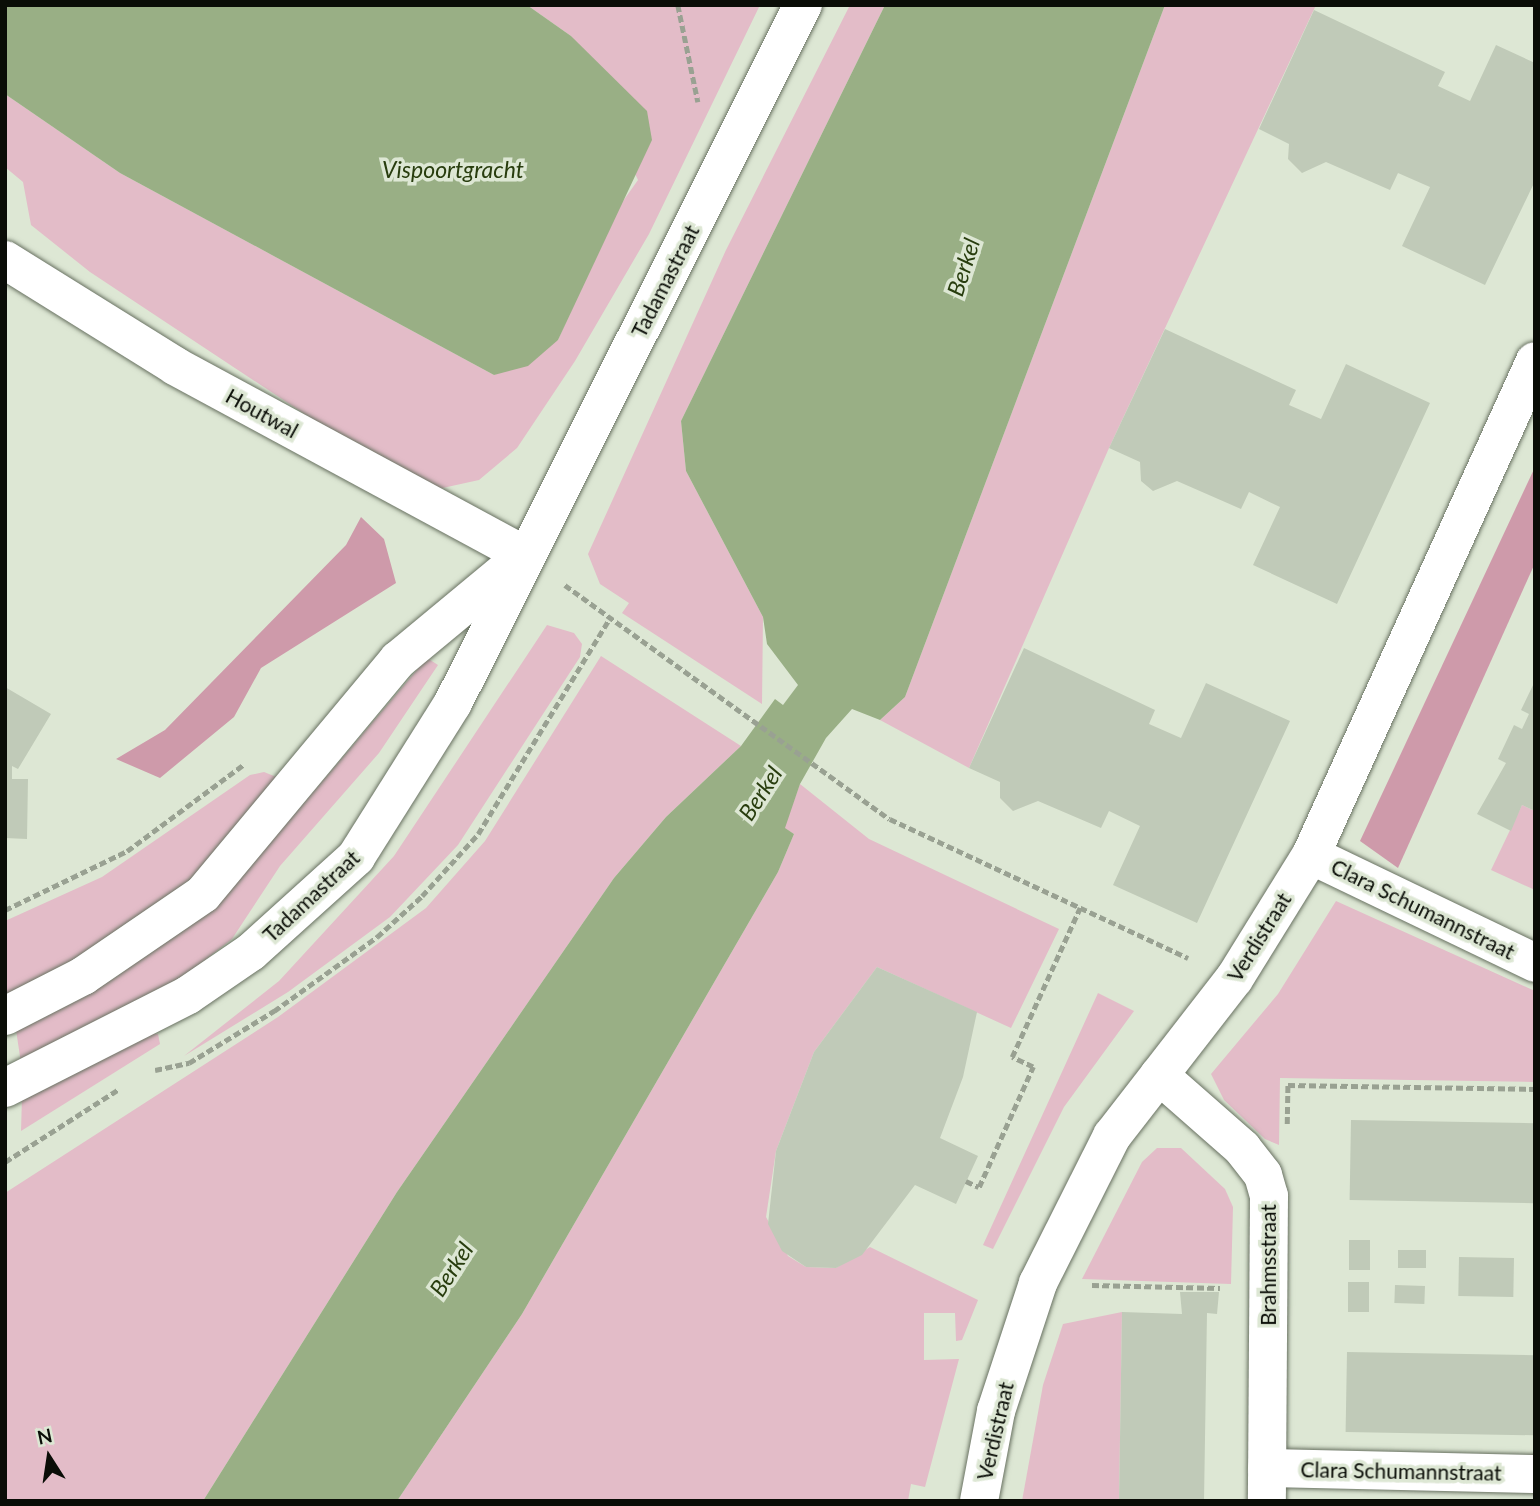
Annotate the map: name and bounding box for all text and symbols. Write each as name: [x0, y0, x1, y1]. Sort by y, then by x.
water label: Vispoortgracht: [382, 155, 524, 183]
street label: Tadamastraat: [626, 221, 704, 341]
water label: Berkel: [941, 235, 985, 299]
street label: Houtwal: [222, 383, 302, 443]
water label: Berkel: [732, 761, 788, 825]
street label: Tadamastraat: [258, 845, 364, 947]
street label: Clara Schumannstraat: [1327, 854, 1519, 964]
street label: Verdistraat: [1222, 888, 1296, 986]
street label: Brahmsstraat: [1255, 1204, 1281, 1326]
water label: Berkel: [423, 1237, 479, 1301]
street label: Verdistraat: [971, 1379, 1019, 1483]
north arrow: [14, 1422, 84, 1492]
text: N: [35, 1423, 54, 1449]
street label: Clara Schumannstraat: [1300, 1457, 1502, 1485]

